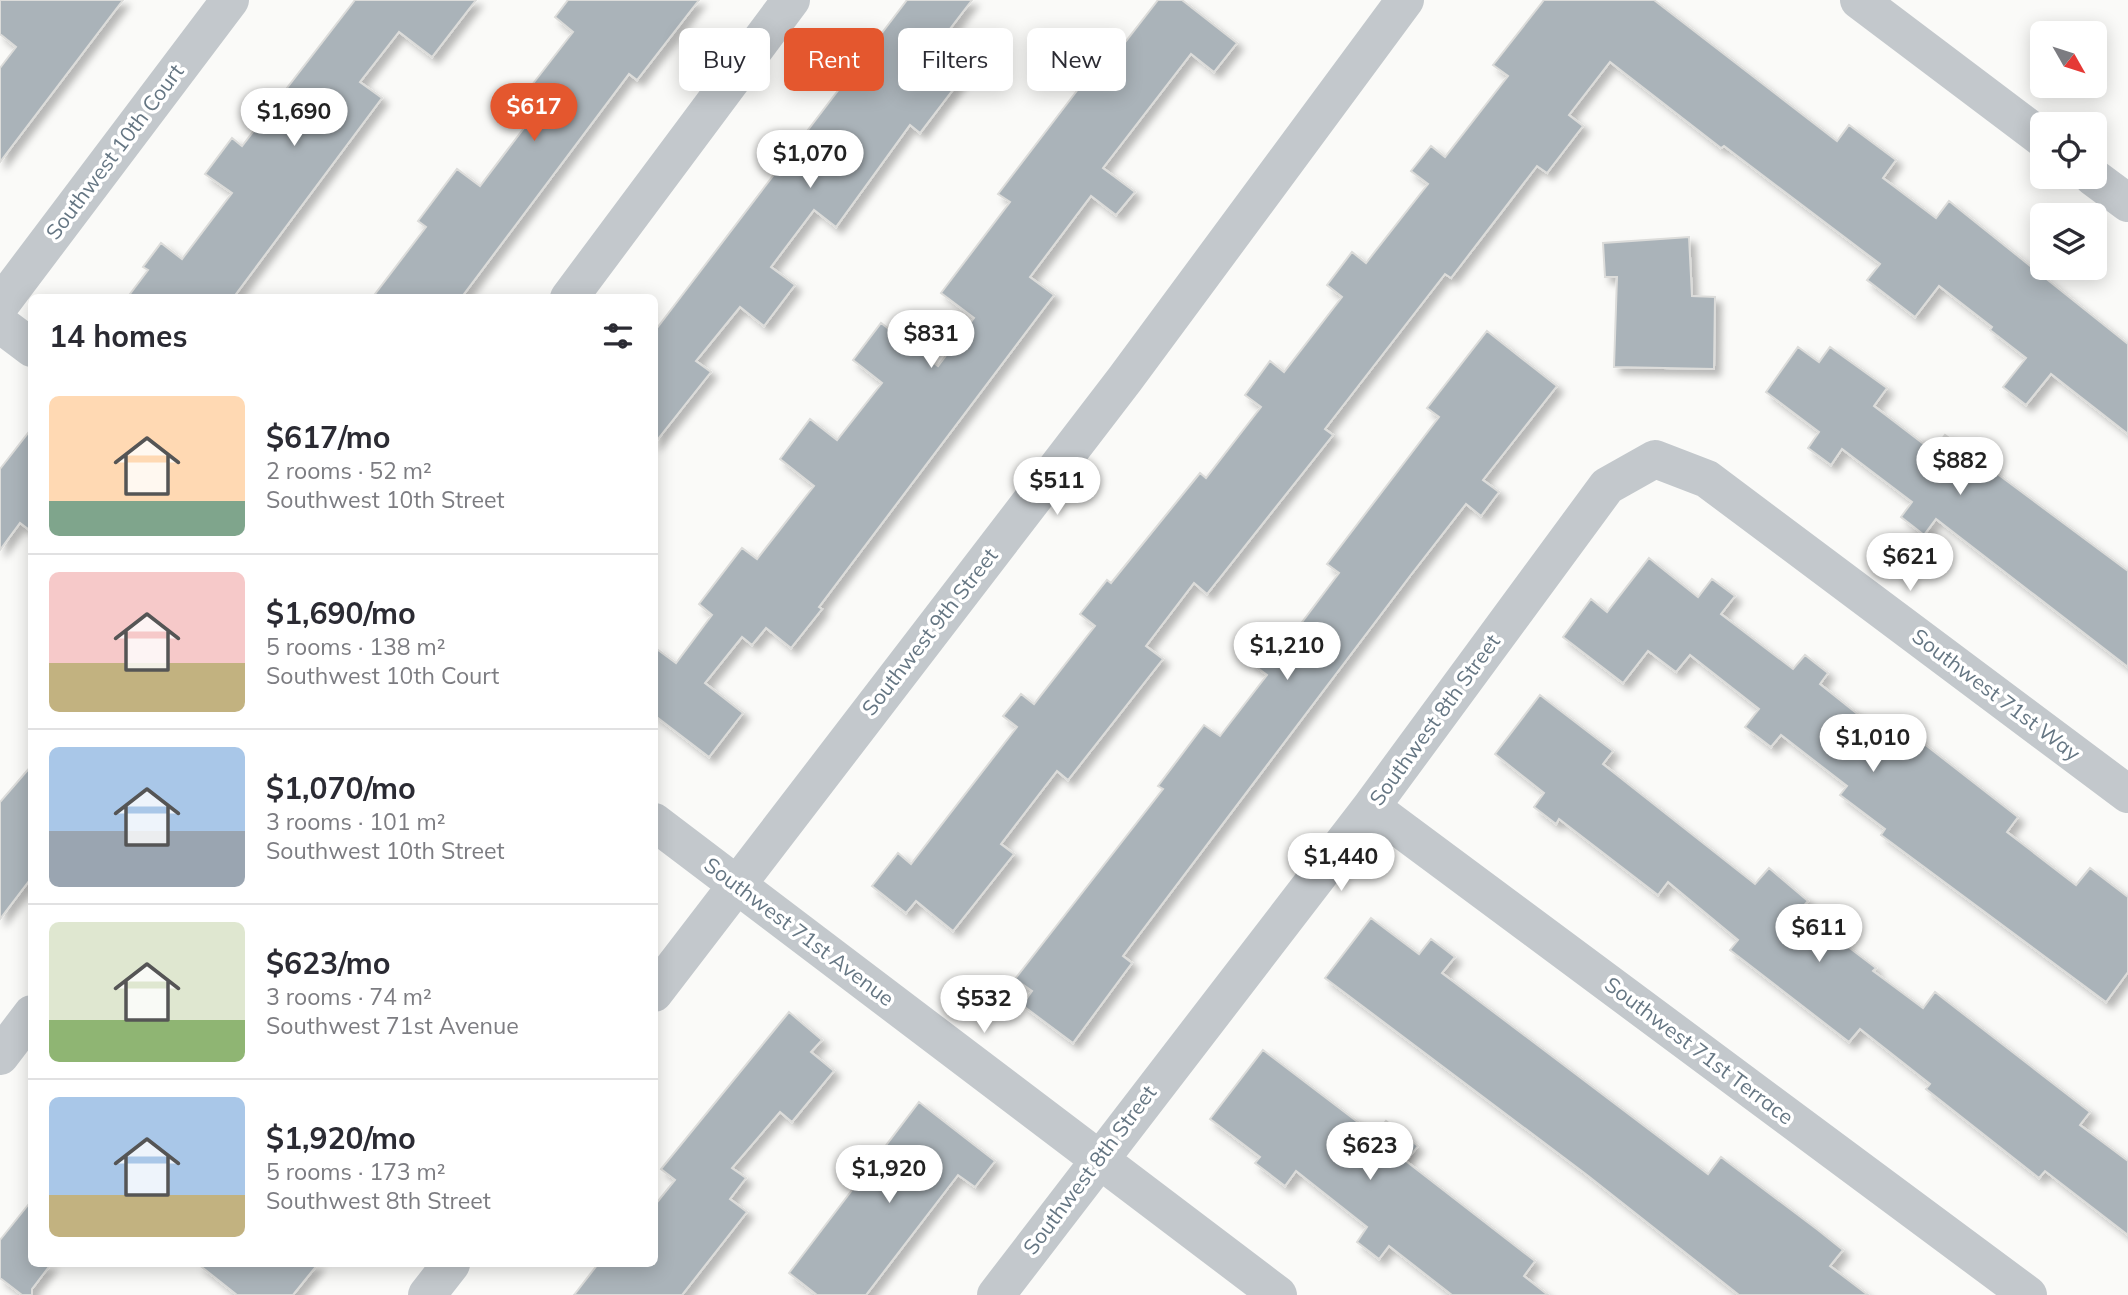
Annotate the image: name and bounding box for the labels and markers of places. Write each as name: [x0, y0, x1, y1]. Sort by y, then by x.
pin: $617: [493, 83, 575, 143]
pin: $1,690: [237, 88, 351, 148]
pin: $1,070: [753, 130, 867, 190]
pin: $831: [890, 310, 972, 370]
pin: $882: [1919, 438, 2001, 497]
pin: $511: [1016, 458, 1098, 517]
pin: $621: [1869, 534, 1951, 593]
pin: $1,210: [1230, 622, 1344, 682]
pin: $1,010: [1816, 714, 1930, 774]
pin: $1,440: [1284, 834, 1398, 893]
pin: $611: [1778, 904, 1860, 964]
pin: $532: [943, 976, 1025, 1035]
pin: $623: [1329, 1122, 1411, 1182]
pin: $1,920: [832, 1146, 946, 1205]

